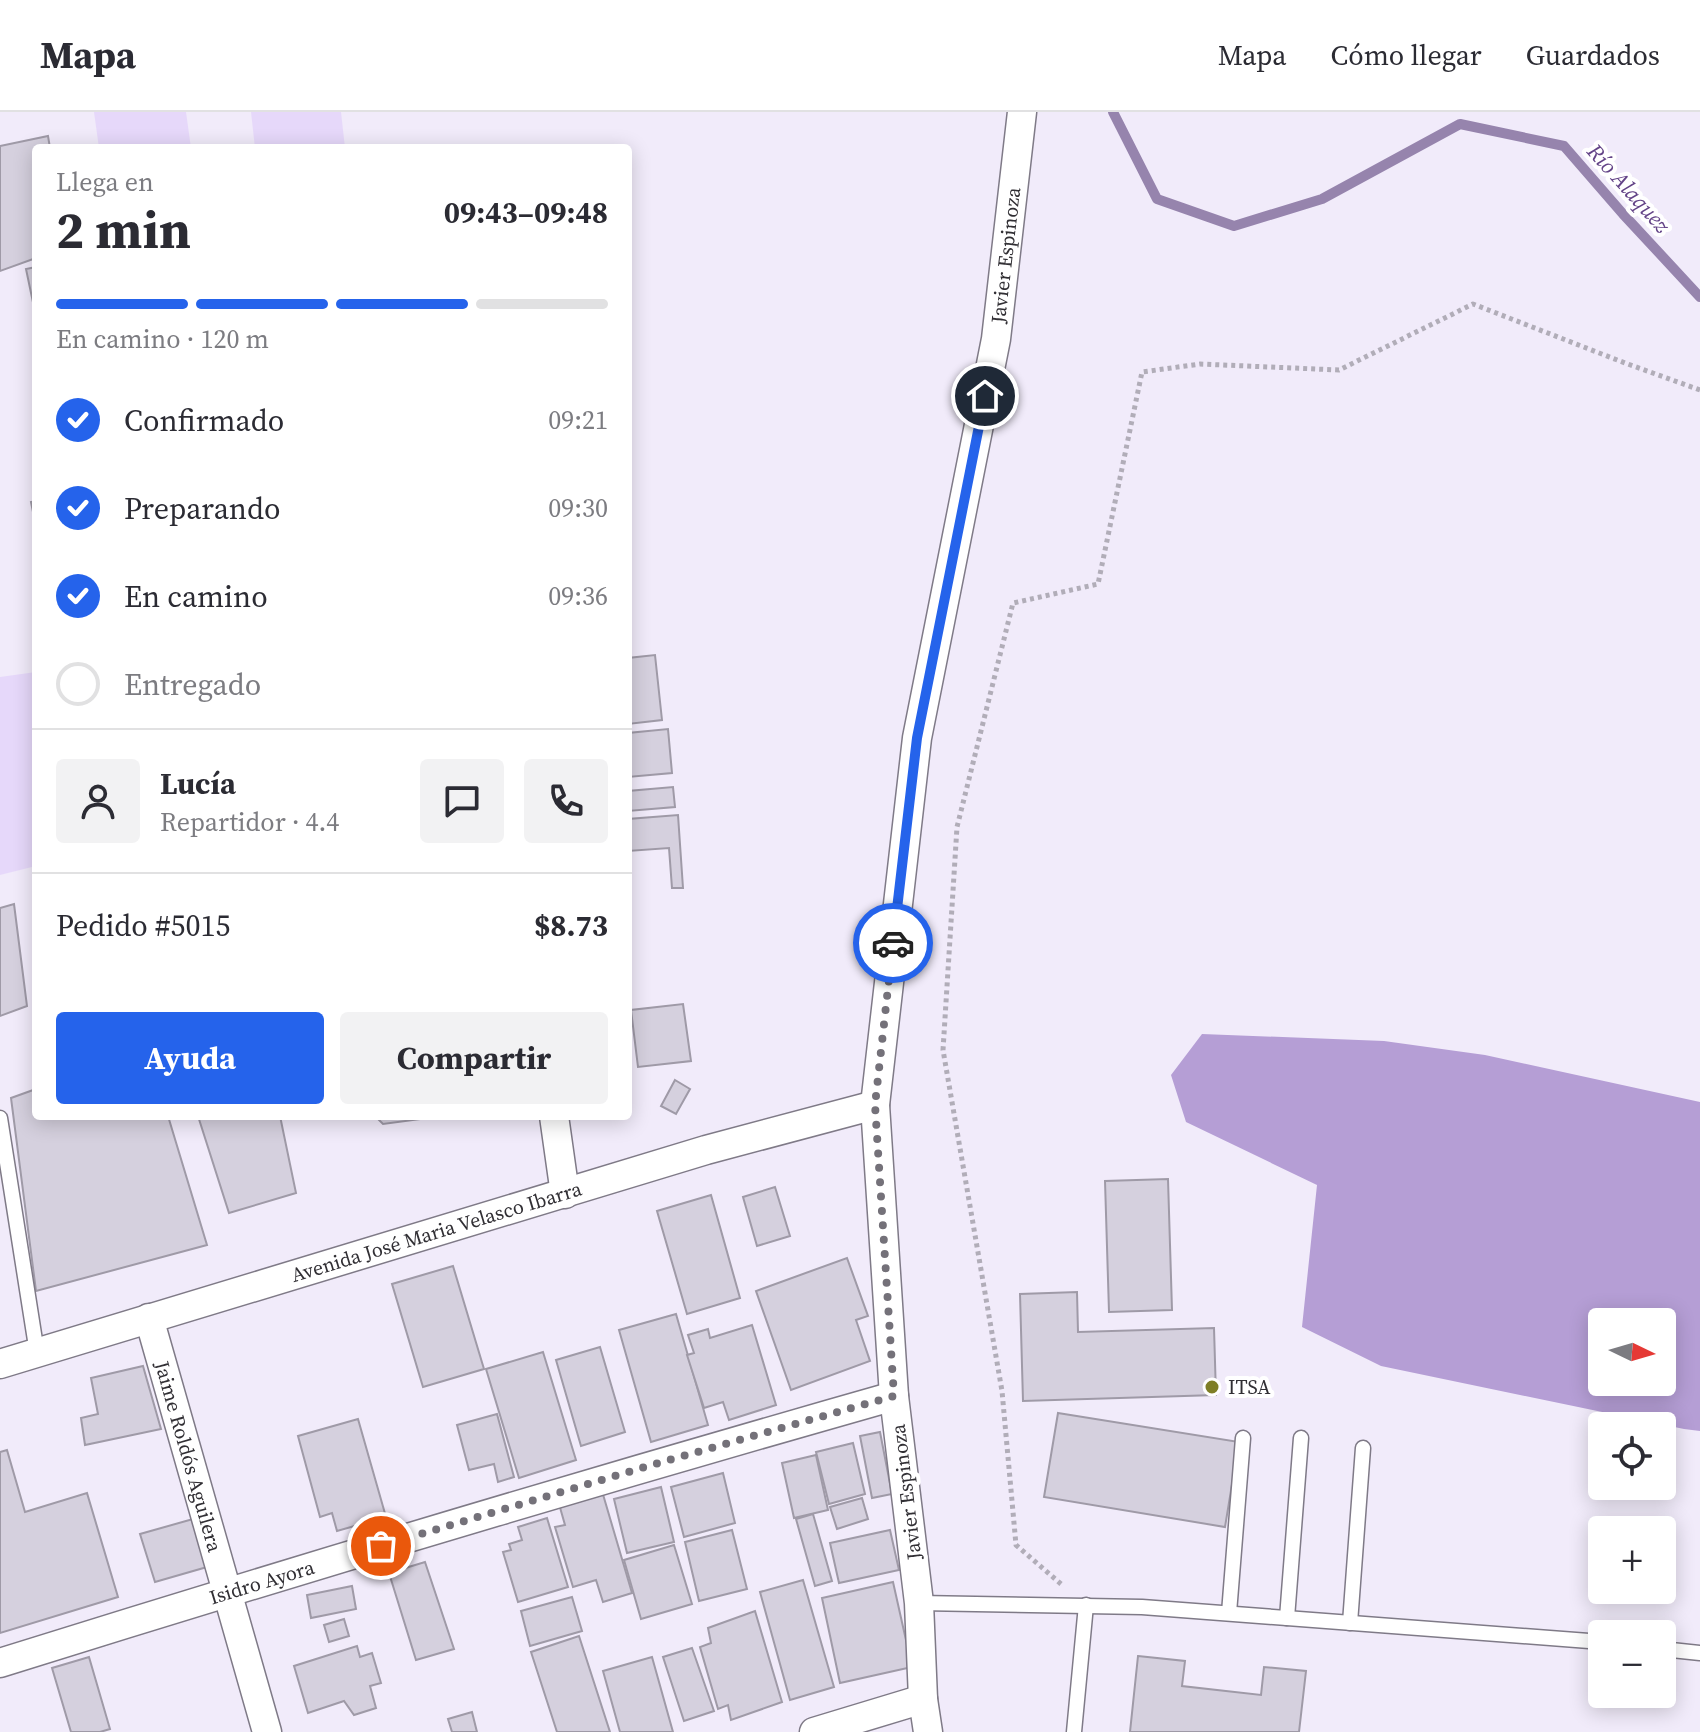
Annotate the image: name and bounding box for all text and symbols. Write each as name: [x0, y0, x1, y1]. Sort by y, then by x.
text: Mapa: [40, 29, 136, 81]
text: Mapa: [1218, 36, 1287, 74]
text: Cómo llegar: [1331, 36, 1482, 74]
text: Guardados: [1526, 36, 1660, 74]
water label: Río Alaquez: [1580, 136, 1678, 240]
text: Llega en: [56, 164, 154, 200]
street label: Javier Espinoza: [984, 185, 1027, 326]
text: 09:43–09:48: [444, 192, 608, 233]
text: 2 min: [56, 194, 191, 265]
text: En camino · 120 m: [56, 321, 269, 357]
pin: [951, 362, 1019, 430]
icon: home: [963, 374, 1007, 418]
icon: check: [56, 398, 100, 442]
text: Confirmado: [124, 400, 284, 441]
text: 09:21: [548, 402, 608, 438]
icon: check: [56, 486, 100, 530]
text: Preparando: [124, 488, 281, 529]
text: 09:30: [548, 490, 608, 526]
icon: check: [56, 574, 100, 618]
text: En camino: [124, 576, 268, 617]
text: 09:36: [548, 578, 608, 614]
text: Entregado: [124, 664, 261, 705]
button: person: [56, 759, 140, 843]
button: chat: [420, 759, 504, 843]
button: phone: [524, 759, 608, 843]
text: Lucía: [160, 763, 236, 804]
text: Repartidor · 4.4: [160, 804, 339, 840]
courier: [853, 903, 933, 983]
text: Pedido #5015: [56, 905, 231, 946]
text: $8.73: [534, 905, 608, 946]
icon: car: [871, 921, 915, 965]
button: Ayuda: [56, 1012, 324, 1104]
button: Compartir: [340, 1012, 608, 1104]
street label: Avenida José Maria Velasco Ibarra: [288, 1174, 586, 1289]
north arrow: [1588, 1308, 1676, 1396]
map controls: [1588, 1308, 1676, 1708]
street label: Jaime Roldós Aguilera: [148, 1357, 229, 1556]
place label: ITSA: [1228, 1373, 1271, 1401]
marker: ITSA: [1203, 1378, 1221, 1396]
button: locate: [1588, 1412, 1676, 1500]
street label: Javier Espinoza: [884, 1422, 928, 1563]
pin: [347, 1512, 415, 1580]
button: +: [1588, 1516, 1676, 1604]
icon: bag: [359, 1524, 403, 1568]
street label: Isidro Ayora: [206, 1553, 319, 1611]
button: −: [1588, 1620, 1676, 1708]

